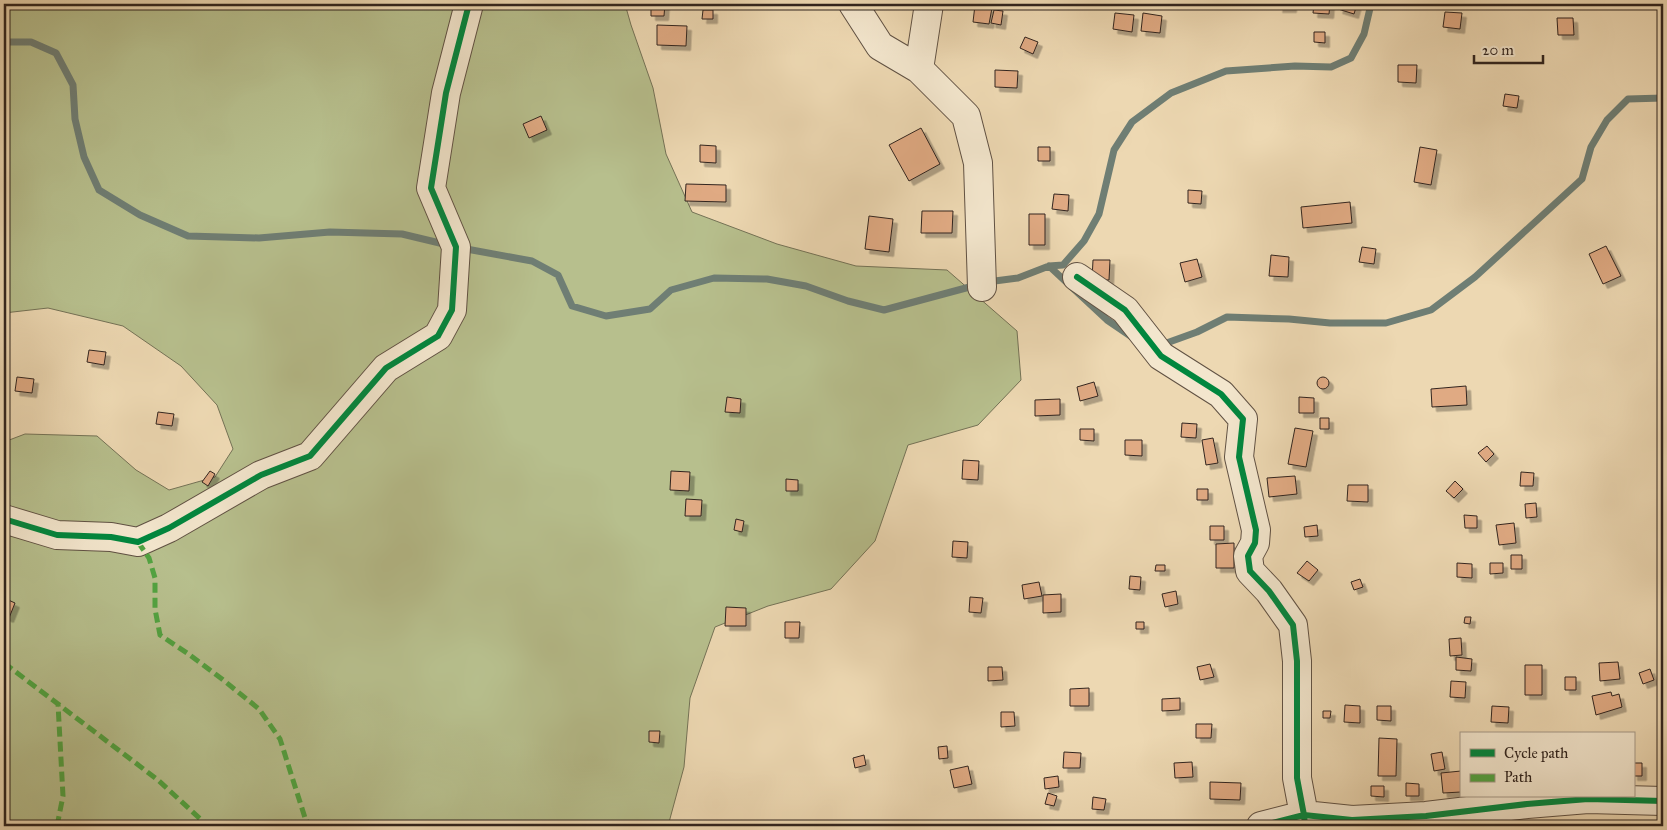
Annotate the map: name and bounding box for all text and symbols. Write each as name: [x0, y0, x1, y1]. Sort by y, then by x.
scale bar: [1474, 32, 1543, 64]
text: 20 m: [1482, 41, 1514, 59]
legend: [1460, 732, 1634, 798]
text: Cycle path: [1504, 744, 1569, 762]
text: Path: [1504, 768, 1533, 786]

